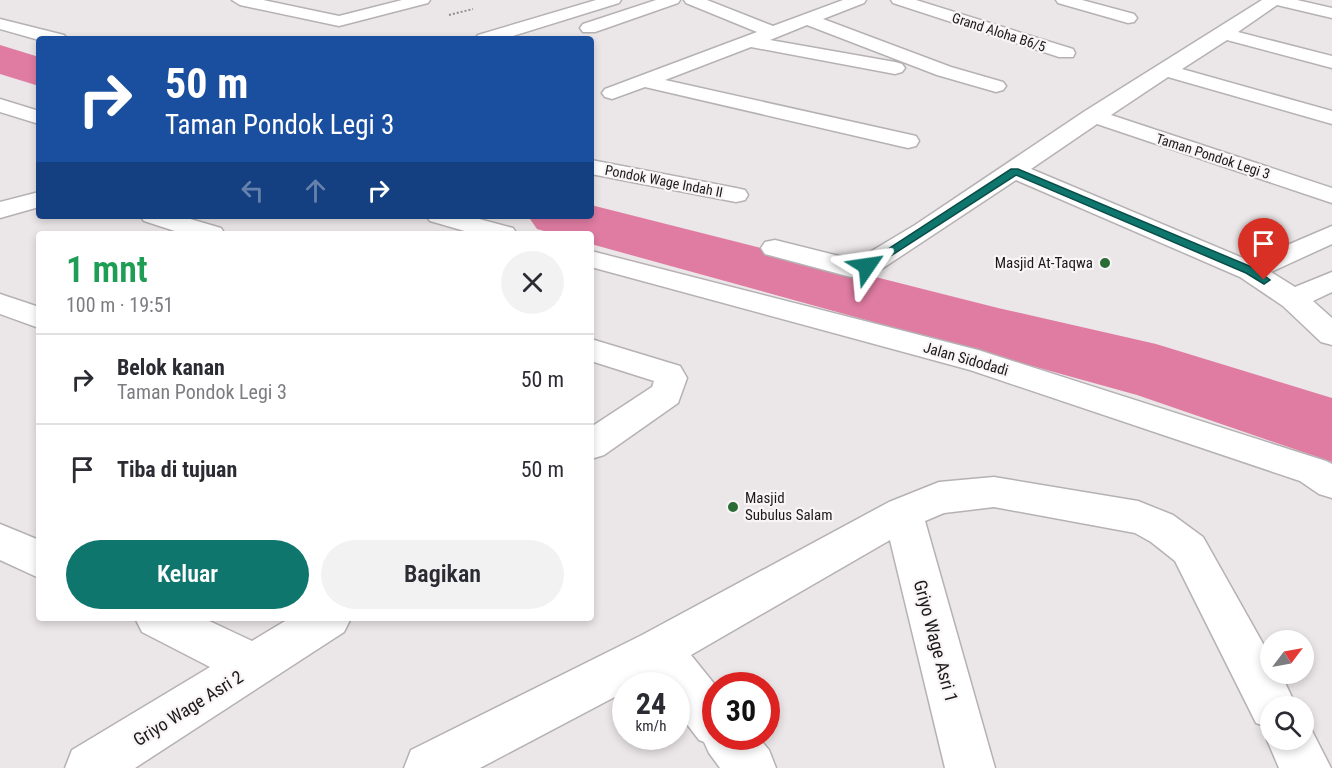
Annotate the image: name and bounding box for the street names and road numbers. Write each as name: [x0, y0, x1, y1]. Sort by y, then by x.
street label: Grand Aloha B6/5: [950, 9, 1048, 55]
street label: Taman Pondok Legi 3: [1154, 130, 1272, 182]
street label: Pondok Wage Indah II: [604, 162, 724, 200]
street label: Jalan Sidodadi: [921, 338, 1011, 380]
street label: Griyo Wage Asri 1: [910, 578, 962, 704]
street label: Griyo Wage Asri 2: [129, 666, 247, 750]

